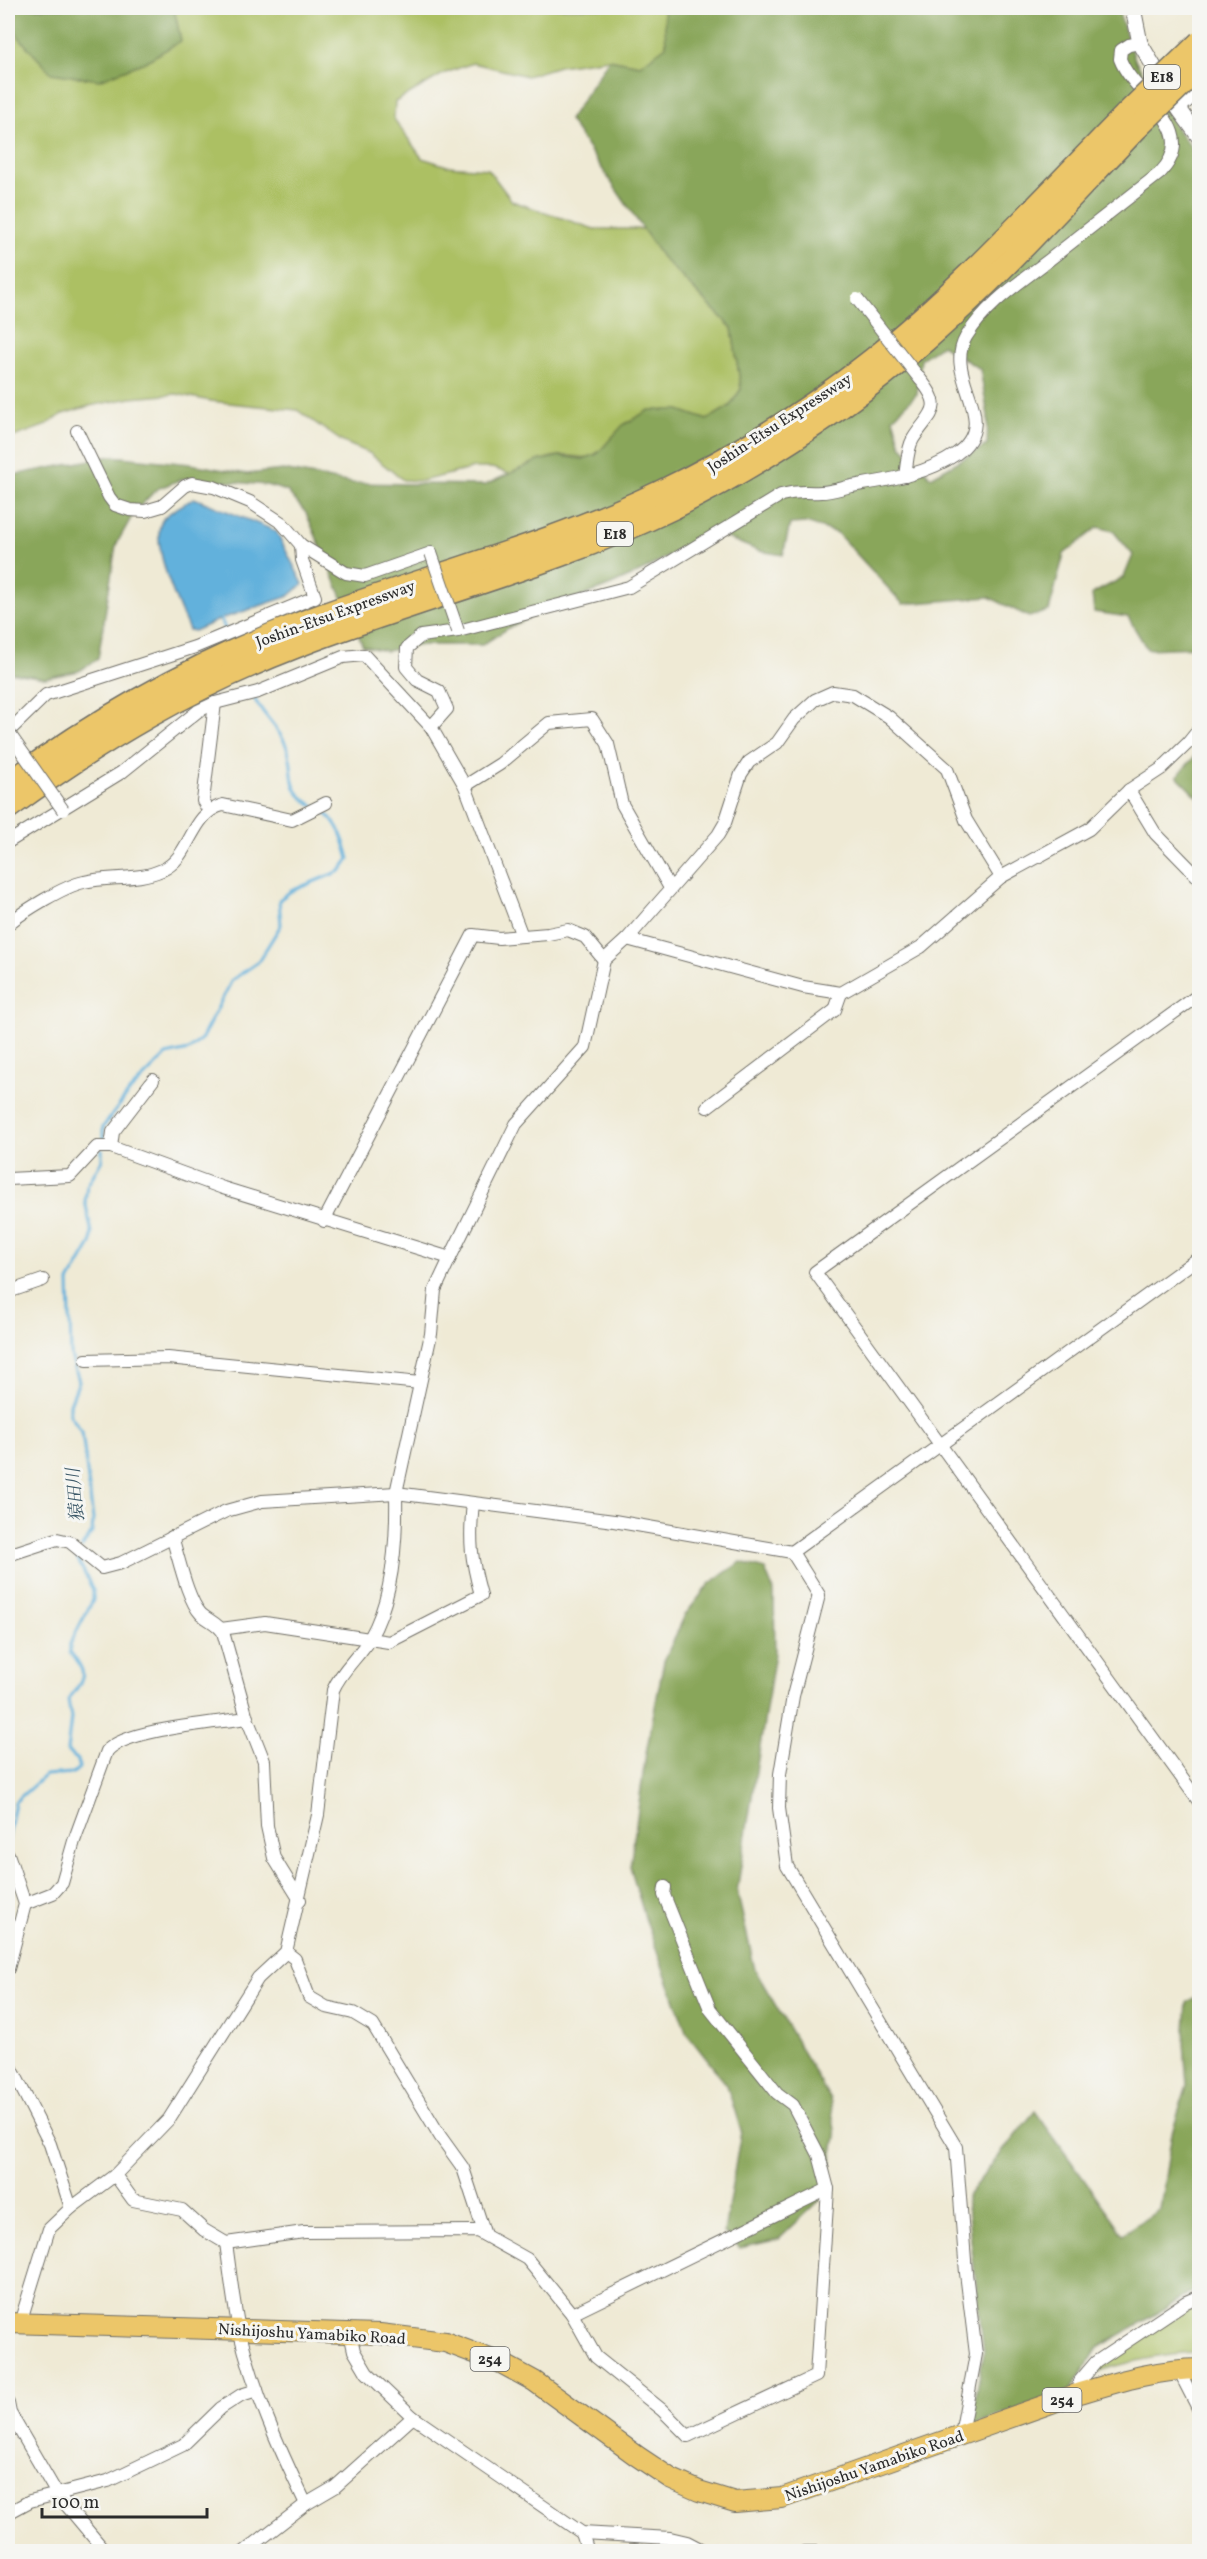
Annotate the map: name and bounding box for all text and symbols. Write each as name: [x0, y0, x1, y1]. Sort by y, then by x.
road number: E18: [1144, 65, 1180, 89]
street label: Joshin-Etsu Expressway: [703, 368, 857, 479]
road number: E18: [597, 522, 633, 546]
street label: Joshin-Etsu Expressway: [253, 576, 419, 654]
water label: 猿田川: [62, 1465, 91, 1523]
street label: Nishijoshu Yamabiko Road: [217, 2319, 406, 2351]
road number: 254: [470, 2347, 510, 2371]
road number: 254: [1042, 2388, 1082, 2412]
street label: Nishijoshu Yamabiko Road: [782, 2426, 967, 2508]
scale bar: [42, 2481, 207, 2519]
text: 100 m: [51, 2491, 100, 2516]

